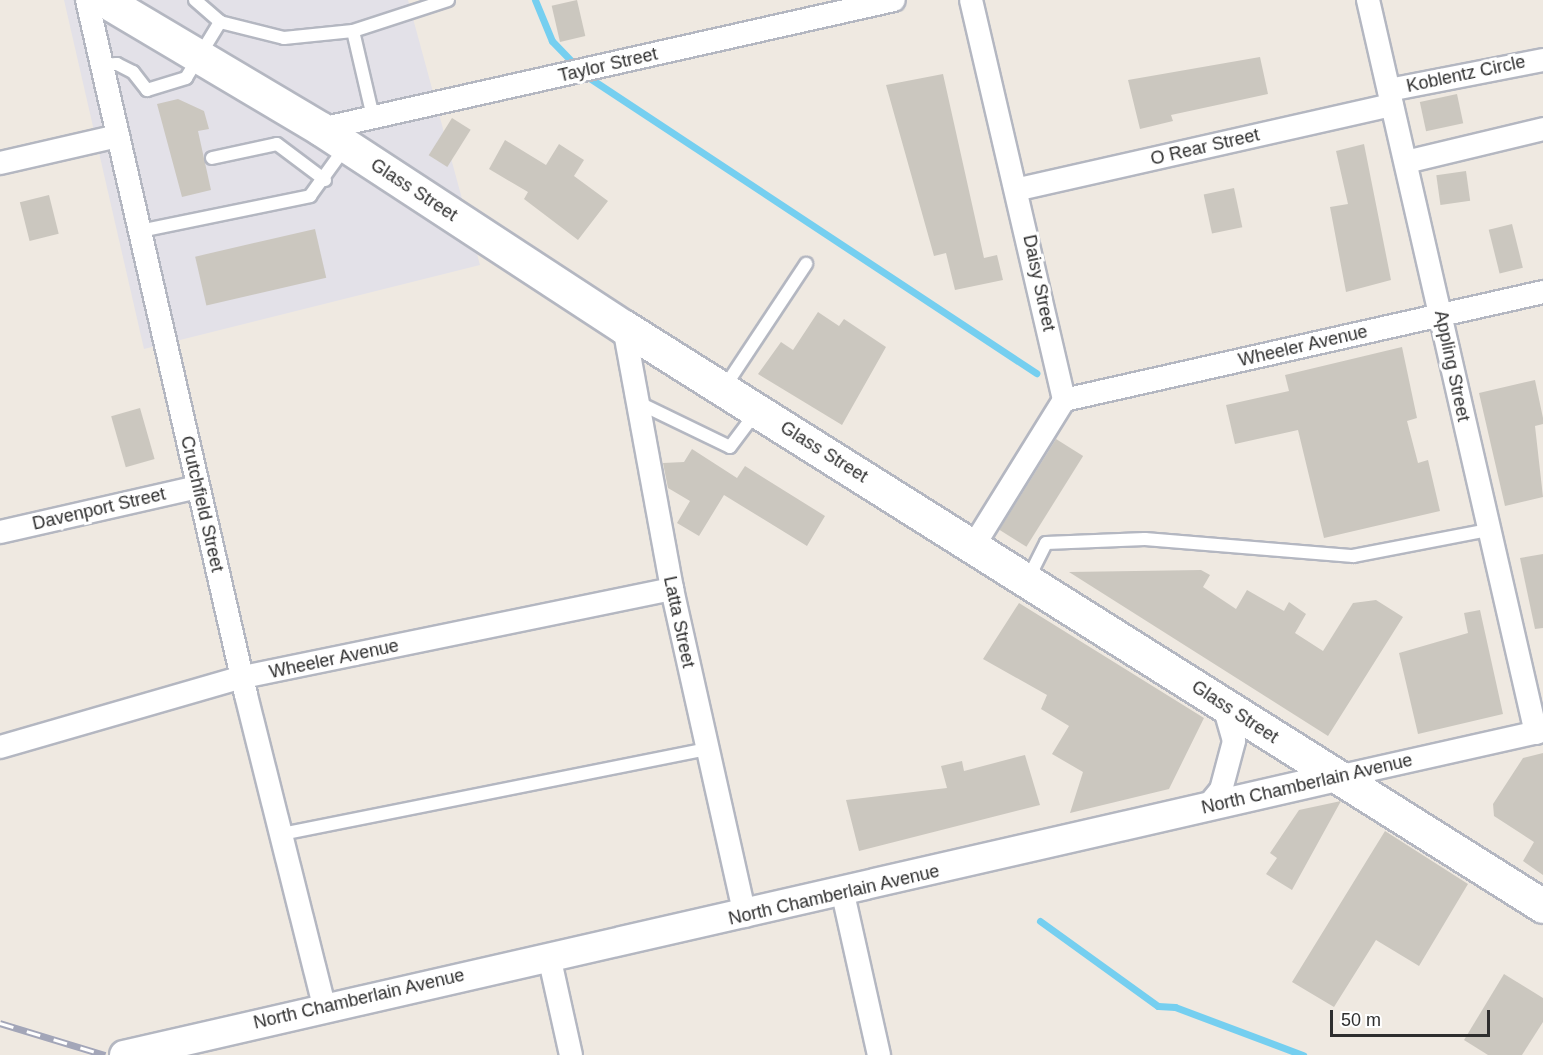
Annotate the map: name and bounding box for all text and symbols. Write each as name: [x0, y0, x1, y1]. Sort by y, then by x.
street label: Taylor Street: [556, 43, 660, 87]
street label: Koblentz Circle: [1405, 51, 1527, 97]
street label: O Rear Street: [1148, 124, 1262, 170]
street label: Glass Street: [367, 154, 461, 226]
street label: Daisy Street: [1018, 233, 1060, 333]
street label: Appling Street: [1430, 308, 1474, 424]
street label: Wheeler Avenue: [1236, 321, 1370, 371]
street label: Glass Street: [776, 417, 872, 487]
street label: Crutchfield Street: [176, 434, 228, 574]
street label: Davenport Street: [30, 483, 168, 535]
street label: Latta Street: [659, 574, 699, 670]
street label: Wheeler Avenue: [267, 635, 401, 683]
street label: Glass Street: [1188, 676, 1282, 748]
street label: North Chamberlain Avenue: [1199, 749, 1415, 819]
street label: North Chamberlain Avenue: [726, 860, 942, 930]
street label: North Chamberlain Avenue: [251, 964, 467, 1034]
scale bar: [1333, 998, 1494, 1036]
text: 50 m: [1341, 1010, 1381, 1030]

